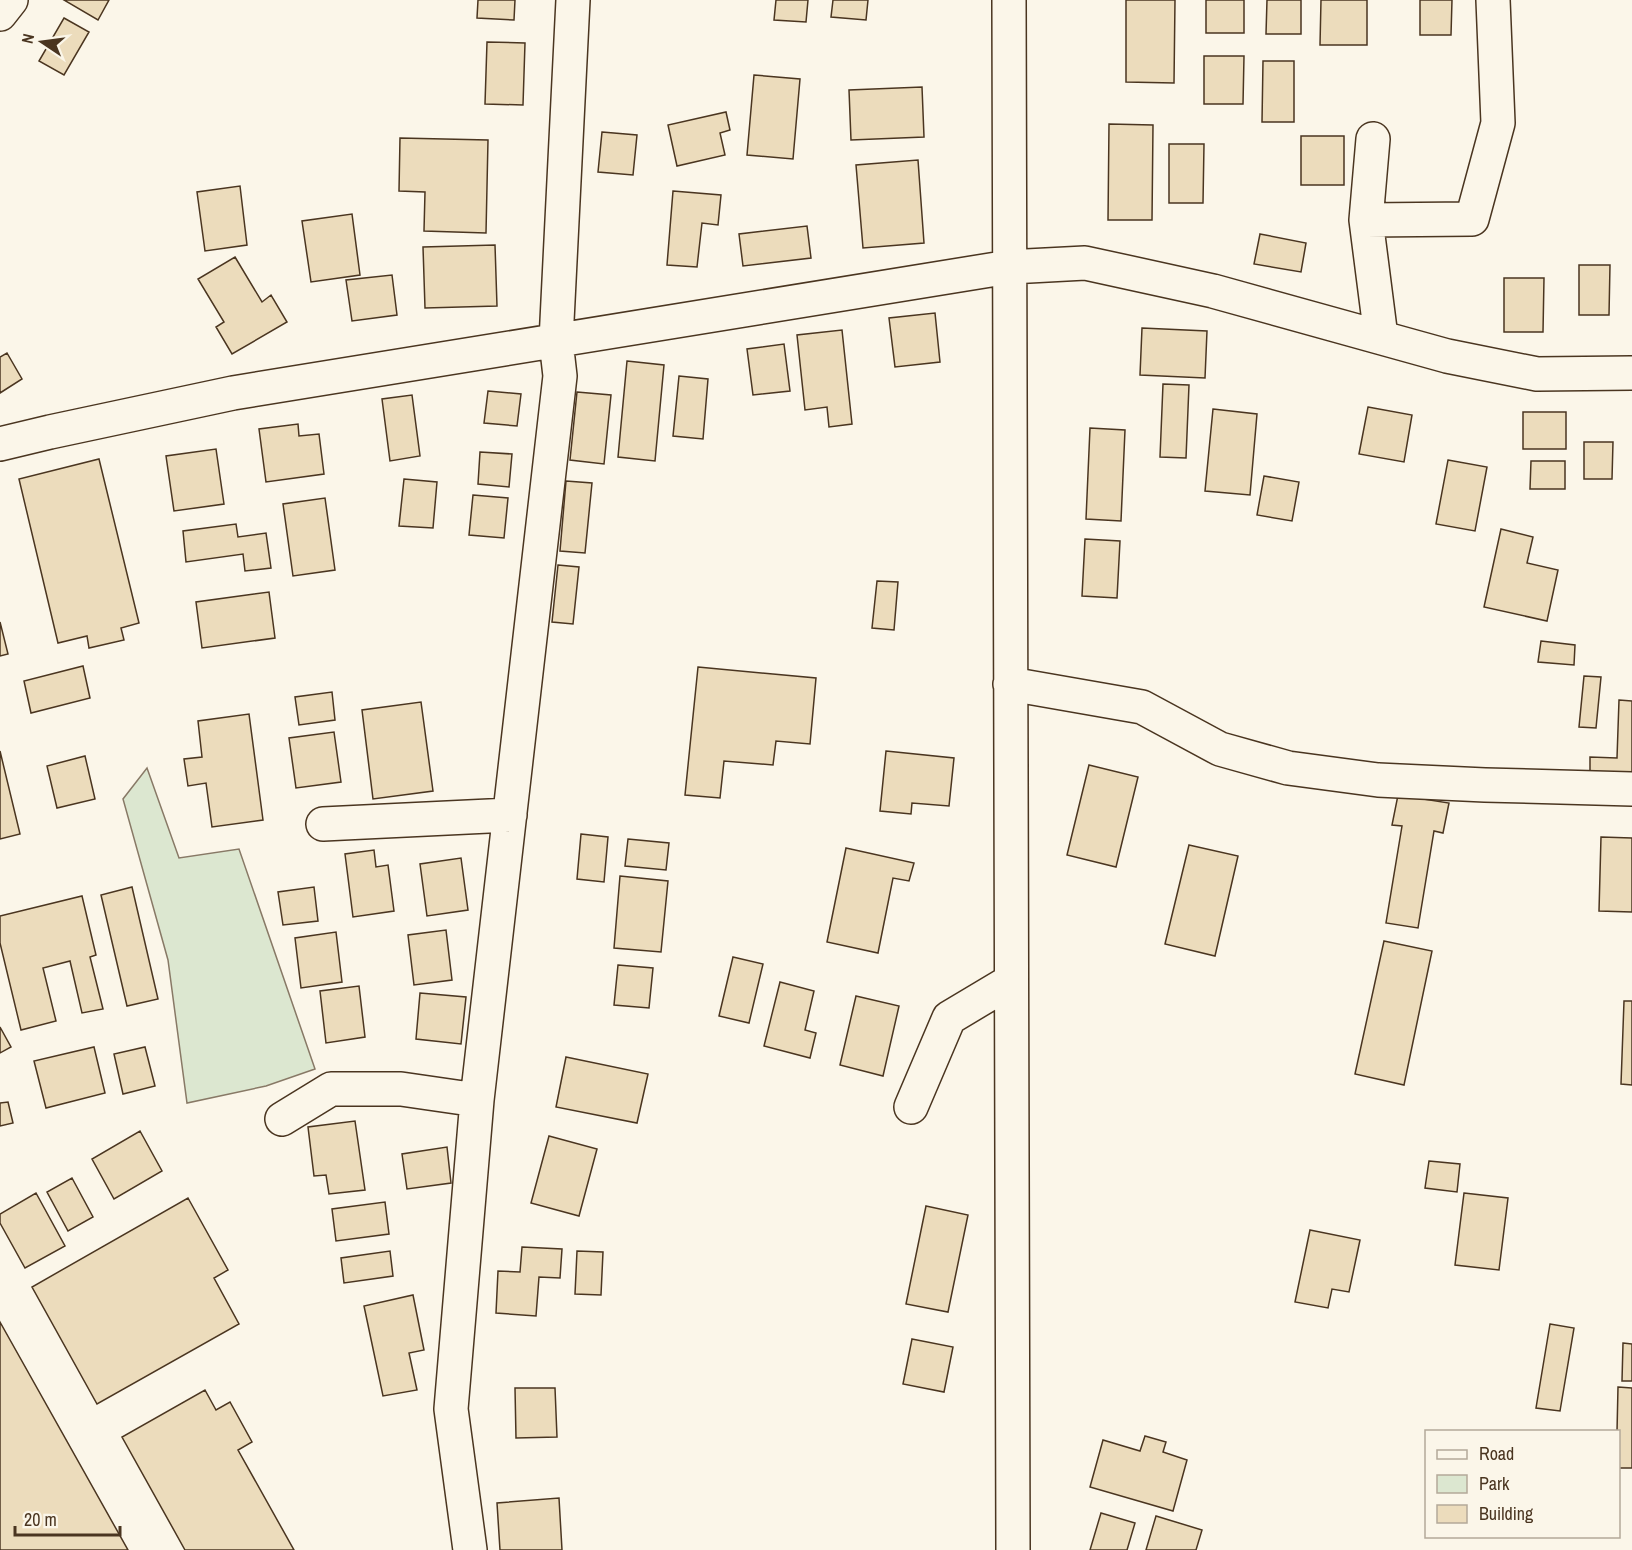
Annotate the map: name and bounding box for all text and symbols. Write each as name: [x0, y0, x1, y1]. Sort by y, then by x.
north arrow: [12, 12, 72, 72]
text: N: [16, 32, 39, 46]
legend: [1425, 1430, 1620, 1538]
text: Road: [1479, 1441, 1514, 1466]
text: Park: [1479, 1471, 1510, 1496]
scale bar: [15, 1499, 120, 1537]
text: Building: [1479, 1501, 1534, 1526]
text: 20 m: [24, 1507, 57, 1532]

